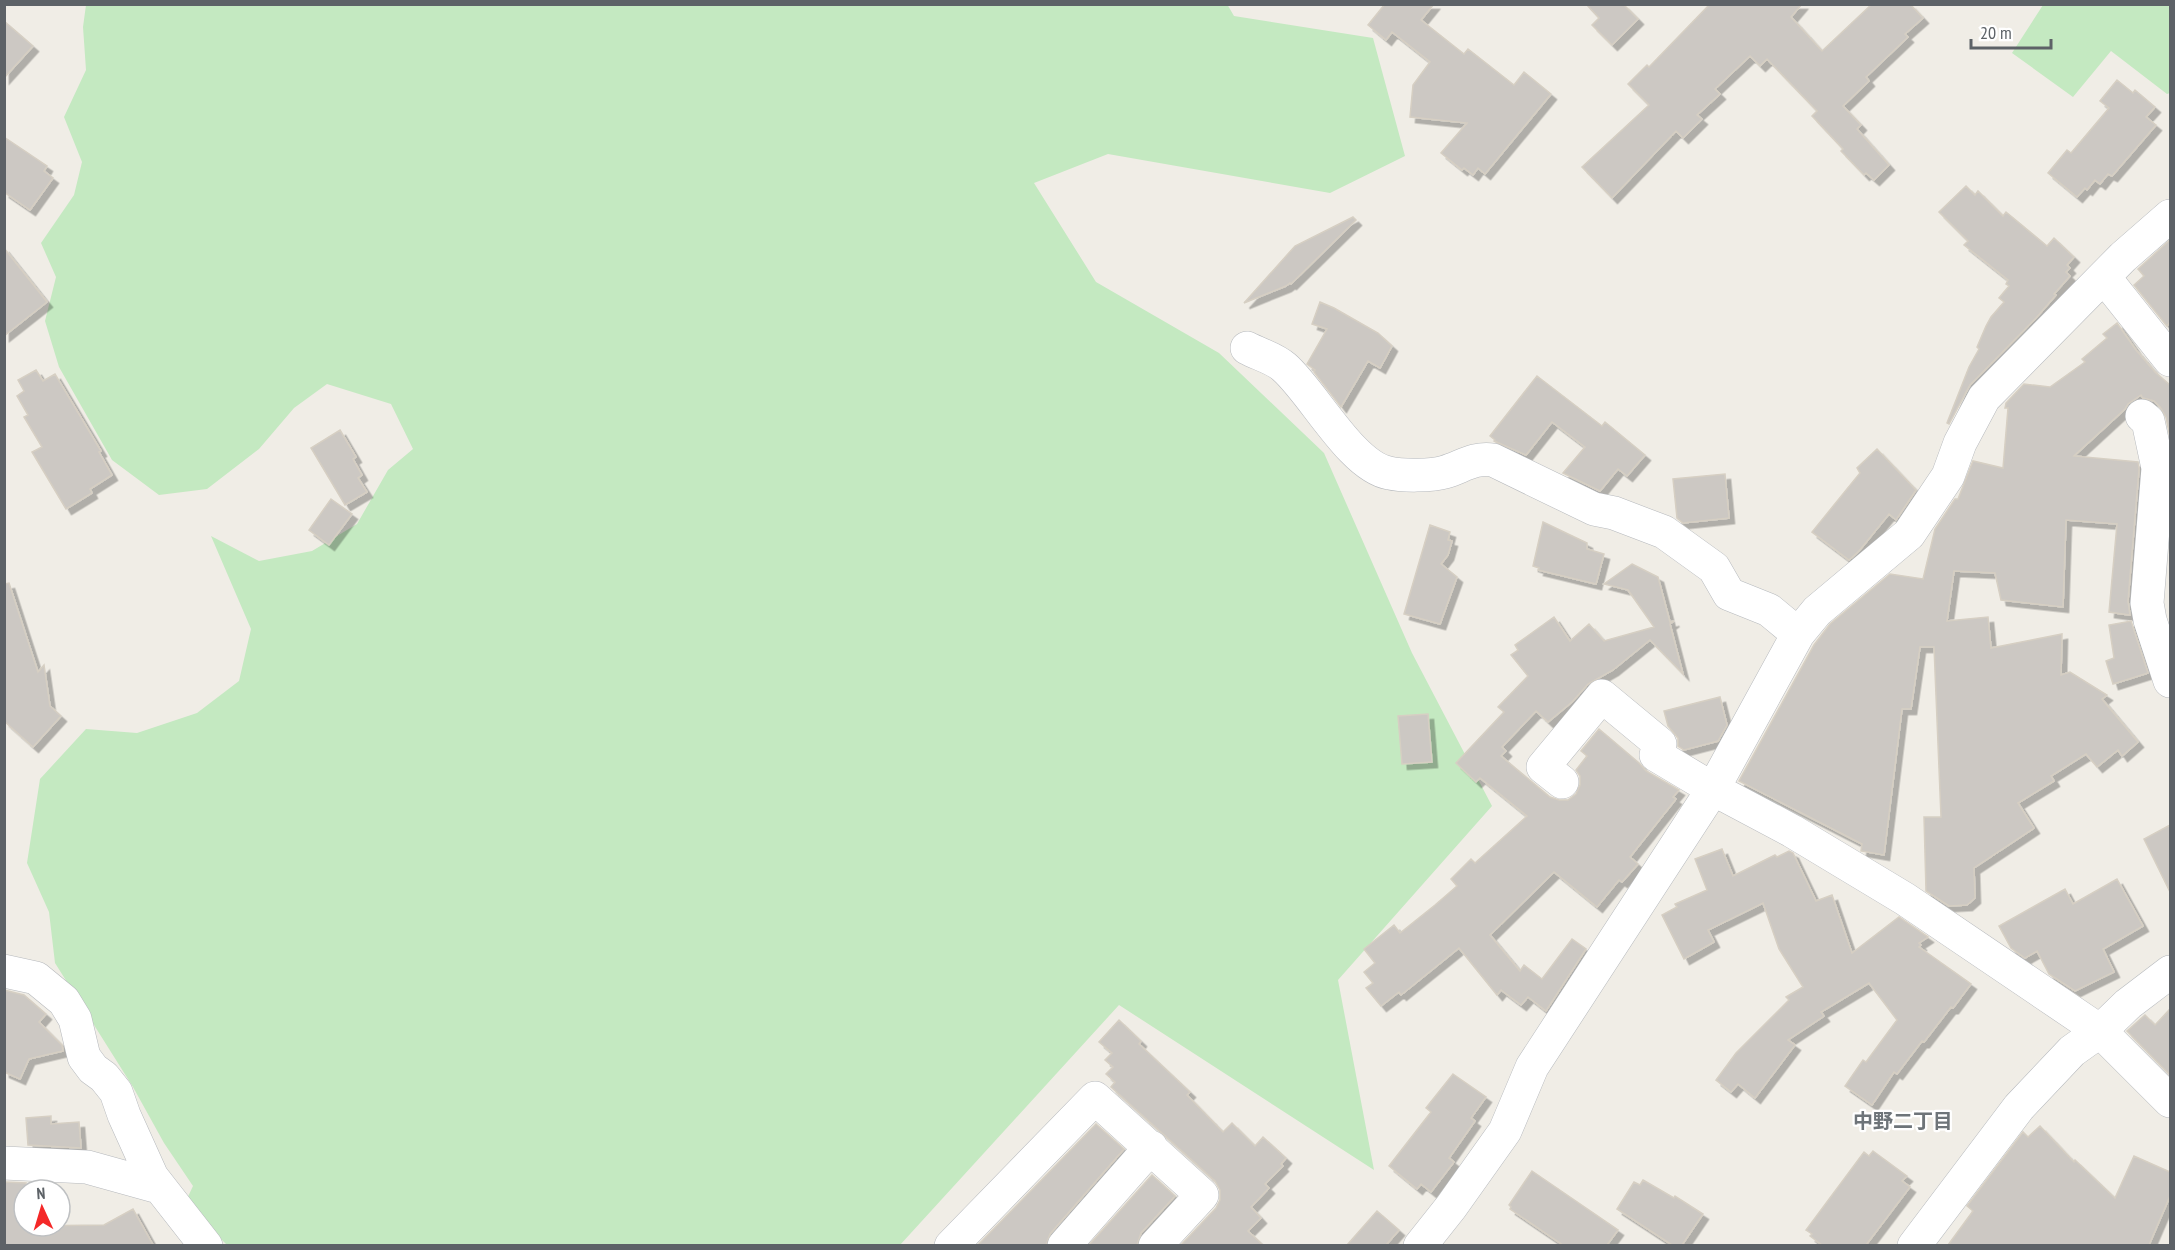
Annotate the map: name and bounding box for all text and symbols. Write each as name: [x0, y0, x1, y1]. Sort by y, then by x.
scale bar: [1971, 12, 2050, 50]
text: 20 m: [1980, 21, 2012, 44]
district label: 中野二丁目: [1853, 1108, 1953, 1134]
north arrow: [12, 1178, 72, 1238]
text: N: [36, 1183, 46, 1203]

